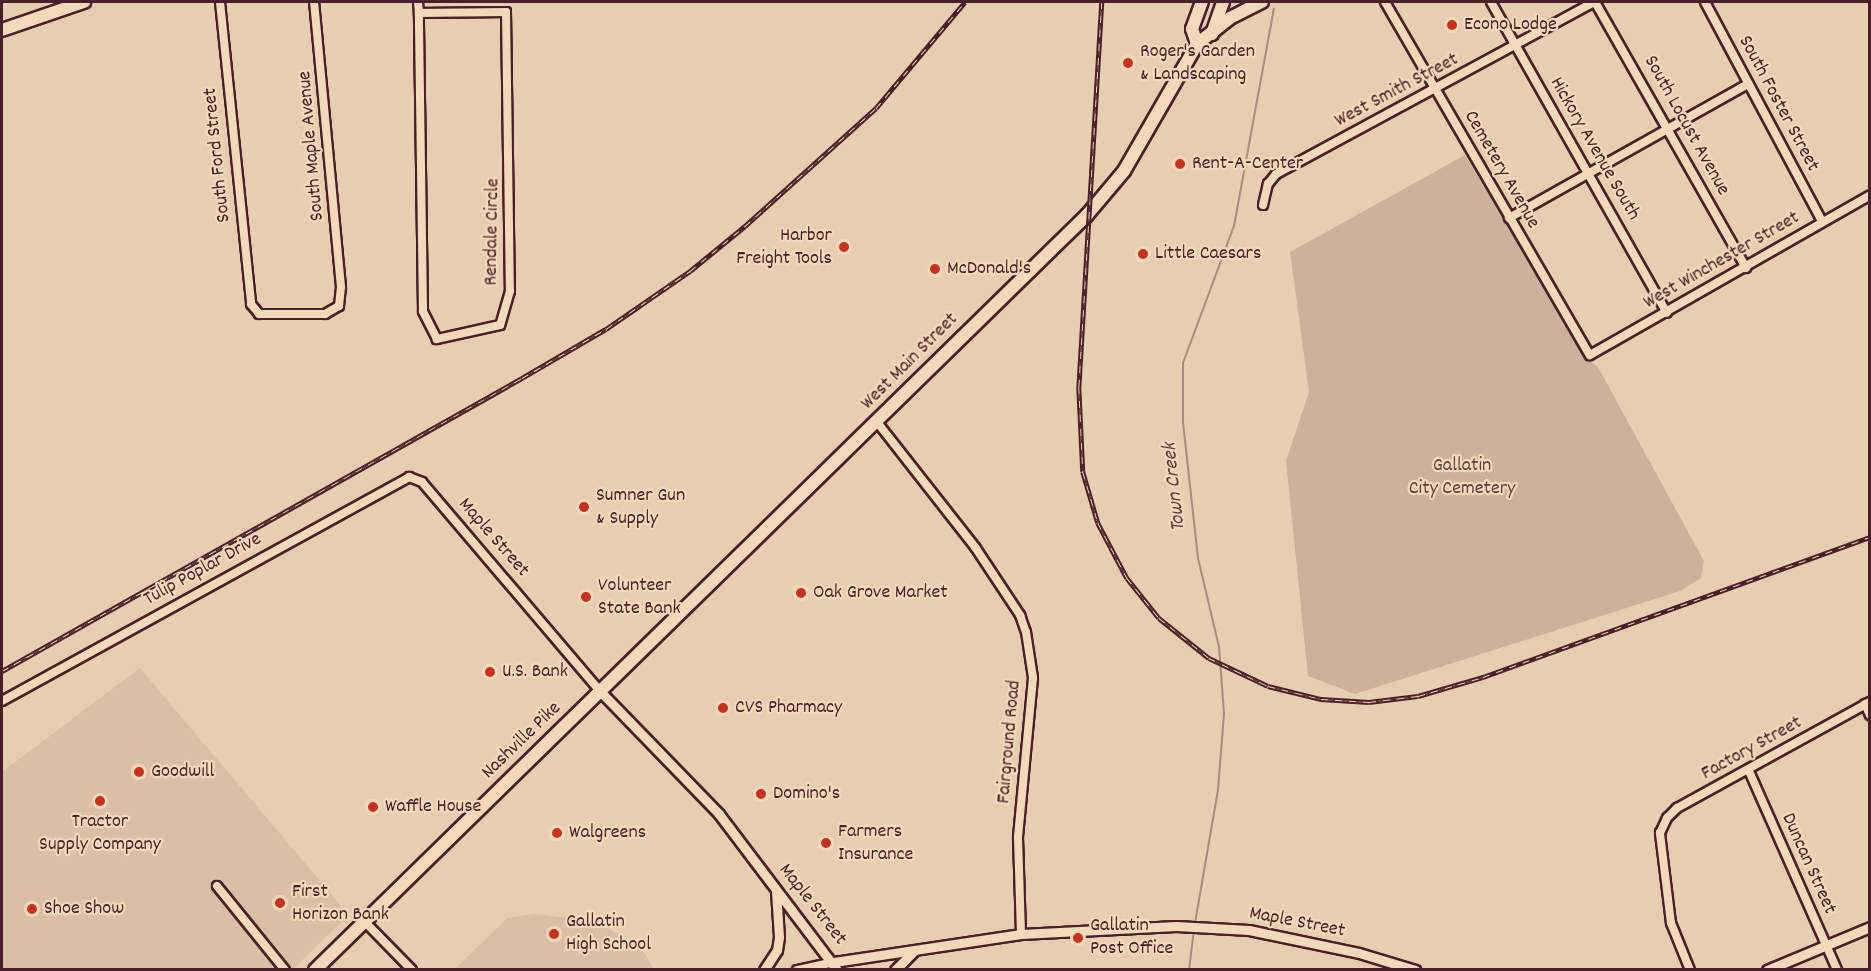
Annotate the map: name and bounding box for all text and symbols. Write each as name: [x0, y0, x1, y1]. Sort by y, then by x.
place label: Econo Lodge: [1464, 13, 1557, 37]
marker: Econo Lodge: [1445, 18, 1459, 32]
street label: South Foster Street: [1732, 32, 1824, 176]
place label: Roger's Garden & Landscaping: [1140, 40, 1255, 87]
street label: West Smith Street: [1331, 48, 1463, 134]
street label: South Locust Avenue: [1638, 52, 1734, 200]
marker: Roger's Garden & Landscaping: [1121, 56, 1135, 70]
street label: South Maple Avenue: [293, 70, 331, 222]
street label: Hickory Avenue South: [1543, 73, 1645, 225]
street label: South Ford Street: [199, 86, 237, 224]
street label: Cemetery Avenue: [1458, 107, 1544, 233]
place label: Rent-A-Center: [1192, 152, 1303, 176]
marker: Rent-A-Center: [1173, 157, 1187, 171]
street label: Rendale Circle: [480, 178, 506, 286]
street label: West Winchester Street: [1640, 207, 1804, 315]
place label: Harbor Freight Tools: [736, 224, 832, 271]
marker: Harbor Freight Tools: [837, 240, 851, 254]
place label: Little Caesars: [1155, 242, 1261, 266]
marker: Little Caesars: [1136, 247, 1150, 261]
place label: McDonald's: [947, 257, 1031, 281]
marker: McDonald's: [928, 262, 942, 276]
street label: West Main Street: [856, 308, 964, 416]
water label: Town Creek: [1158, 441, 1192, 533]
park label: Gallatin City Cemetery: [1409, 455, 1515, 502]
place label: Sumner Gun & Supply: [596, 484, 685, 531]
street label: Maple Street: [452, 494, 534, 582]
marker: Sumner Gun & Supply: [577, 500, 591, 514]
street label: Tulip Poplar Drive: [140, 528, 266, 612]
place label: Volunteer State Bank: [598, 574, 681, 621]
place label: Oak Grove Market: [813, 581, 948, 605]
marker: Oak Grove Market: [794, 586, 808, 600]
marker: Volunteer State Bank: [579, 590, 593, 604]
place label: U.S. Bank: [502, 660, 568, 684]
marker: U.S. Bank: [483, 665, 497, 679]
street label: Fairground Road: [993, 679, 1027, 805]
place label: CVS Pharmacy: [735, 696, 842, 720]
street label: Nashville Pike: [477, 697, 567, 785]
marker: CVS Pharmacy: [716, 701, 730, 715]
street label: Factory Street: [1698, 712, 1806, 786]
place label: Goodwill: [151, 760, 214, 784]
marker: Goodwill: [132, 765, 146, 779]
place label: Domino's: [773, 782, 840, 806]
marker: Domino's: [754, 787, 768, 801]
marker: Tractor Supply Company: [93, 794, 107, 808]
place label: Waffle House: [385, 795, 481, 819]
marker: Waffle House: [366, 800, 380, 814]
place label: Tractor Supply Company: [39, 810, 161, 857]
street label: Duncan Street: [1775, 810, 1841, 918]
place label: Farmers Insurance: [838, 820, 913, 867]
place label: Walgreens: [569, 821, 646, 845]
marker: Walgreens: [550, 826, 564, 840]
marker: Farmers Insurance: [819, 836, 833, 850]
street label: Maple Street: [773, 859, 851, 951]
place label: First Horizon Bank: [292, 880, 389, 927]
marker: First Horizon Bank: [273, 896, 287, 910]
place label: Shoe Show: [44, 897, 124, 921]
marker: Shoe Show: [25, 902, 39, 916]
street label: Maple Street: [1247, 902, 1347, 944]
place label: Gallatin High School: [566, 910, 651, 957]
place label: Gallatin Post Office: [1090, 915, 1173, 962]
marker: Gallatin High School: [547, 927, 561, 941]
marker: Gallatin Post Office: [1071, 931, 1085, 945]

